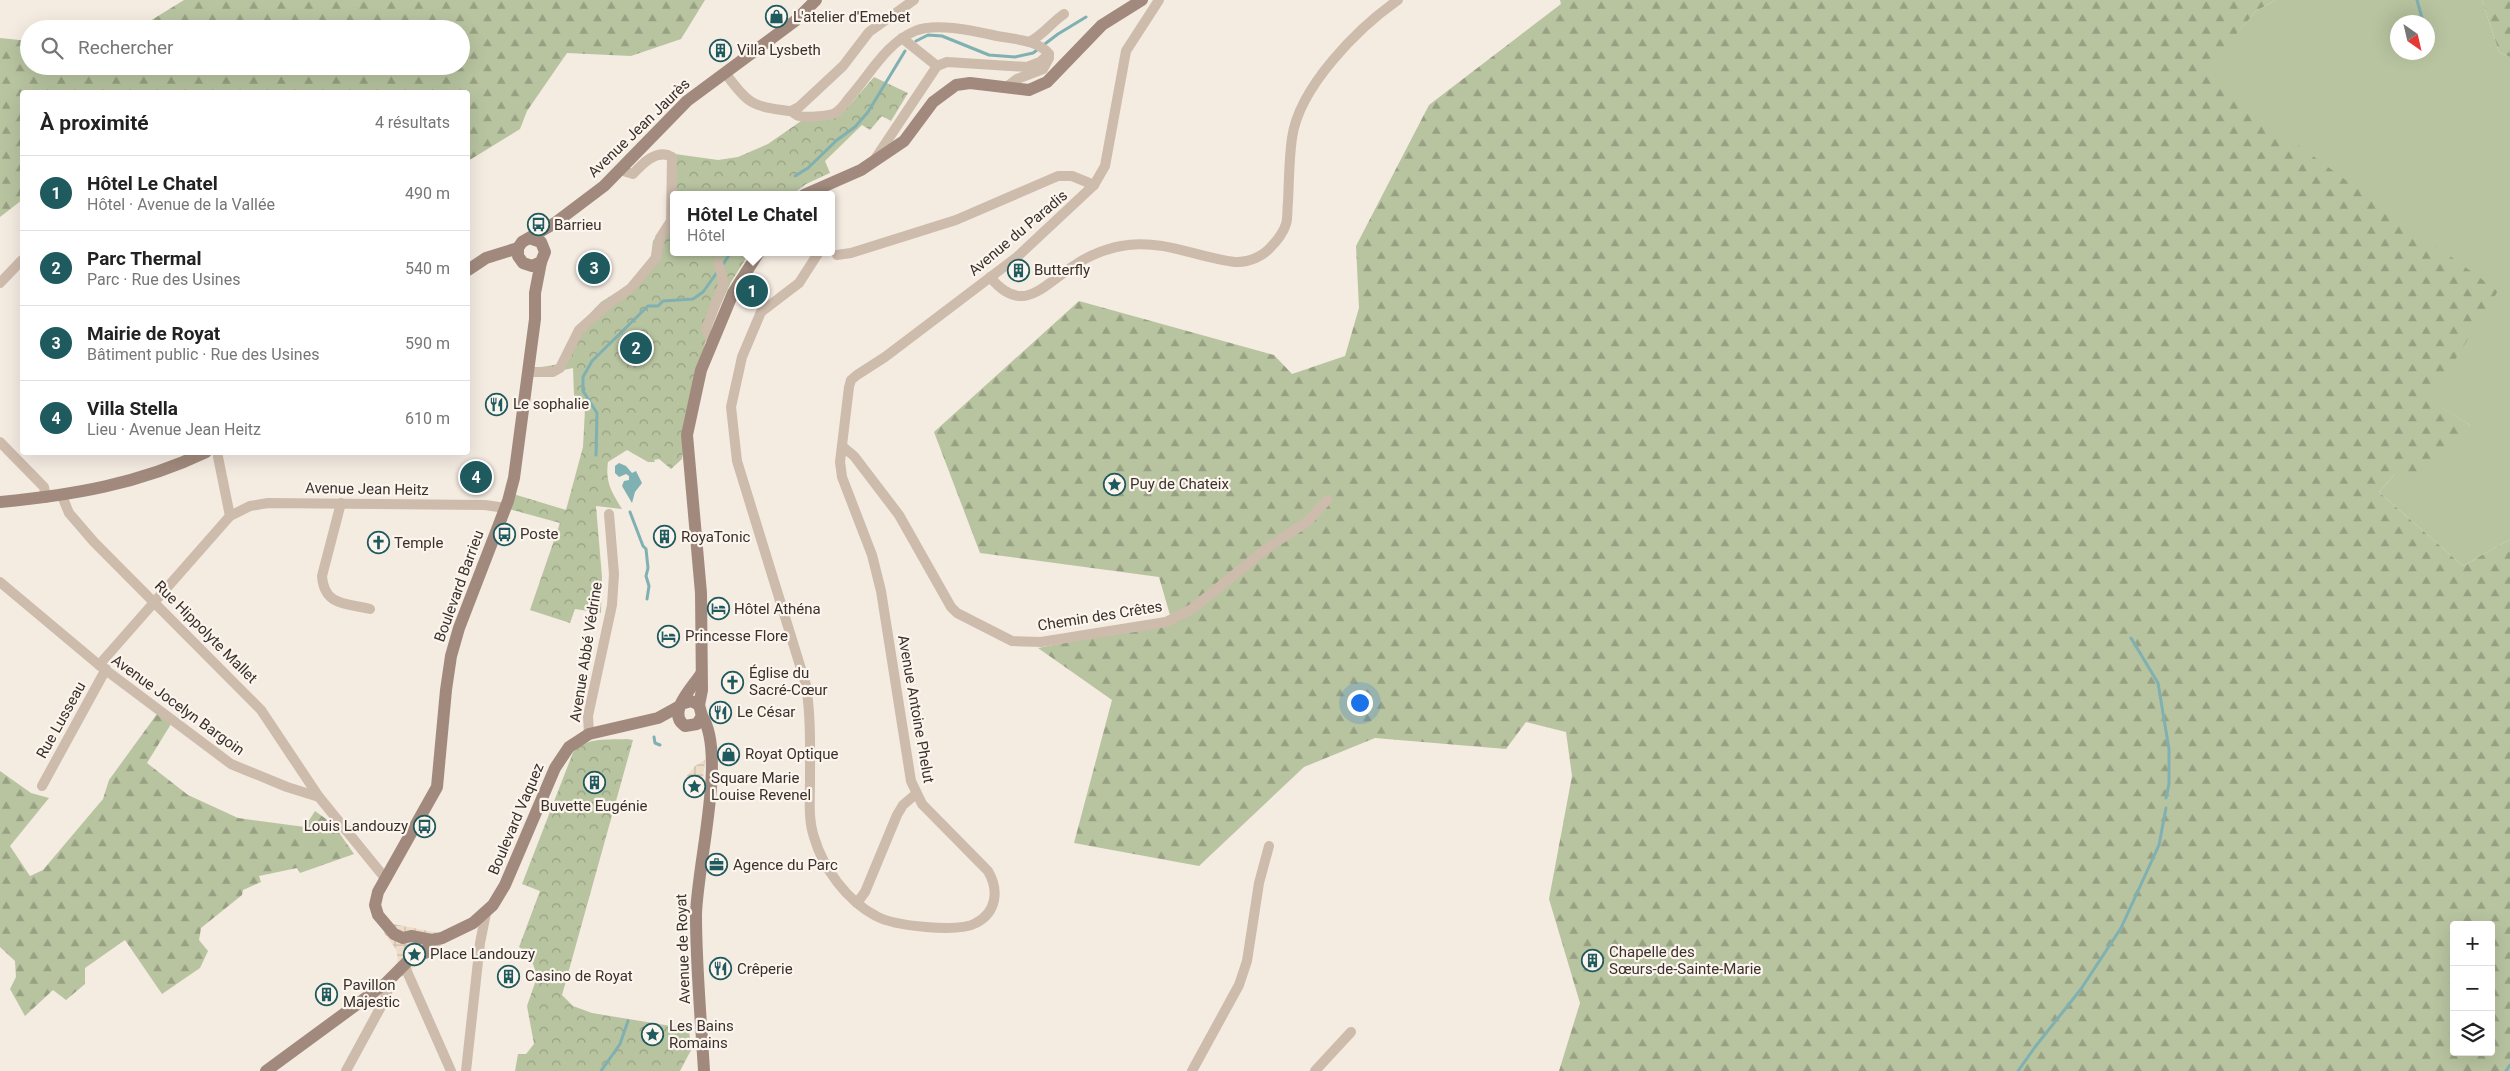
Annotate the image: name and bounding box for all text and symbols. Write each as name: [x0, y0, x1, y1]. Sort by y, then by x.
shop icon: L'atelier d'Emebet: [765, 5, 789, 29]
place label: L'atelier d'Emebet: [793, 8, 911, 26]
north arrow: [2390, 15, 2435, 60]
search box: [20, 20, 470, 75]
icon: search: [38, 34, 66, 62]
text: Rechercher: [78, 36, 173, 59]
building icon: Villa Lysbeth: [709, 38, 733, 62]
place label: Villa Lysbeth: [737, 41, 821, 59]
street label: Avenue Jean Jaurès: [584, 75, 694, 181]
text: À proximité: [40, 111, 149, 135]
text: 4 résultats: [375, 113, 450, 132]
text: Hôtel Le Chatel: [87, 172, 218, 195]
text: 1: [51, 184, 61, 203]
text: 490 m: [405, 184, 450, 203]
street label: Avenue du Paradis: [965, 186, 1071, 280]
popup: [670, 191, 835, 256]
text: Hôtel · Avenue de la Vallée: [87, 195, 275, 214]
text: Hôtel Le Chatel: [687, 203, 818, 226]
bus stop icon: Barrieu: [526, 213, 550, 237]
place label: Barrieu: [554, 216, 602, 234]
text: Hôtel: [687, 226, 725, 245]
text: Parc Thermal: [87, 247, 202, 270]
pin: 3: [578, 249, 610, 287]
building icon: Butterfly: [1006, 258, 1030, 282]
text: 2: [51, 259, 61, 278]
text: 540 m: [405, 259, 450, 278]
place label: Butterfly: [1034, 261, 1090, 279]
text: Parc · Rue des Usines: [87, 270, 240, 289]
pin: 1: [736, 272, 768, 310]
text: Mairie de Royat: [87, 322, 220, 345]
pin: 2: [620, 329, 652, 367]
text: 3: [51, 334, 61, 353]
text: 590 m: [405, 334, 450, 353]
text: Bâtiment public · Rue des Usines: [87, 345, 319, 364]
restaurant icon: Le sophalie: [485, 392, 509, 416]
place label: Le sophalie: [513, 395, 589, 413]
text: Villa Stella: [87, 397, 178, 420]
text: 4: [51, 409, 61, 428]
text: 610 m: [405, 409, 450, 428]
text: Lieu · Avenue Jean Heitz: [87, 420, 261, 439]
pin: 4: [460, 458, 492, 496]
place icon: Puy de Chateix: [1102, 472, 1126, 496]
place label: Puy de Chateix: [1130, 475, 1229, 493]
street label: Avenue Jean Heitz: [305, 479, 429, 499]
bus stop icon: Poste: [492, 522, 516, 546]
place label: Poste: [520, 525, 559, 543]
building icon: RoyaTonic: [653, 525, 677, 549]
street label: Boulevard Barrieu: [430, 528, 488, 644]
place label: RoyaTonic: [681, 528, 751, 546]
church icon: Temple: [366, 531, 390, 555]
place label: Temple: [394, 534, 443, 552]
street label: Rue Hippolyte Mallet: [151, 577, 261, 687]
street label: Avenue Abbé Védrine: [566, 581, 606, 723]
hotel icon: Hôtel Athéna: [706, 597, 730, 621]
street label: Chemin des Crêtes: [1036, 597, 1164, 635]
place label: Hôtel Athéna: [734, 600, 821, 618]
hotel icon: Princesse Flore: [657, 624, 681, 648]
place label: Princesse Flore: [685, 627, 788, 645]
street label: Avenue Antoine Phelut: [894, 633, 938, 785]
street label: Avenue Jocelyn Bargoin: [108, 651, 248, 759]
place label: Église du Sacré-Cœur: [749, 664, 828, 699]
church icon: Église du Sacré-Cœur: [721, 670, 745, 694]
street label: Rue Lusseau: [33, 678, 89, 762]
your location: [1347, 690, 1373, 716]
restaurant icon: Le César: [709, 700, 733, 724]
place label: Le César: [737, 703, 795, 721]
shop icon: Royat Optique: [717, 742, 741, 766]
place label: Royat Optique: [745, 745, 839, 763]
street label: Boulevard Vaquez: [484, 760, 548, 878]
place label: Square Marie Louise Revenel: [711, 769, 811, 804]
building icon: Buvette Eugénie: [582, 771, 606, 795]
place icon: Square Marie Louise Revenel: [683, 775, 707, 799]
place label: Buvette Eugénie: [540, 797, 648, 815]
bus stop icon: Louis Landouzy: [412, 814, 436, 838]
place label: Louis Landouzy: [304, 817, 408, 835]
office icon: Agence du Parc: [705, 853, 729, 877]
place label: Agence du Parc: [733, 856, 838, 874]
street label: Avenue de Royat: [672, 893, 694, 1005]
map controls: [2450, 921, 2495, 1056]
button: +: [2450, 921, 2495, 966]
place icon: Place Landouzy: [402, 942, 426, 966]
place label: Chapelle des Sœurs-de-Sainte-Marie: [1609, 943, 1761, 978]
place label: Place Landouzy: [430, 945, 535, 963]
building icon: Chapelle des Sœurs-de-Sainte-Marie: [1581, 949, 1605, 973]
restaurant icon: Crêperie: [709, 957, 733, 981]
place label: Crêperie: [737, 960, 793, 978]
building icon: Casino de Royat: [497, 964, 521, 988]
button: −: [2450, 966, 2495, 1011]
place label: Casino de Royat: [525, 967, 633, 985]
place label: Pavillon Majestic: [343, 976, 400, 1011]
building icon: Pavillon Majestic: [315, 982, 339, 1006]
button: layers: [2450, 1011, 2495, 1056]
place label: Les Bains Romains: [669, 1017, 734, 1052]
place icon: Les Bains Romains: [641, 1023, 665, 1047]

